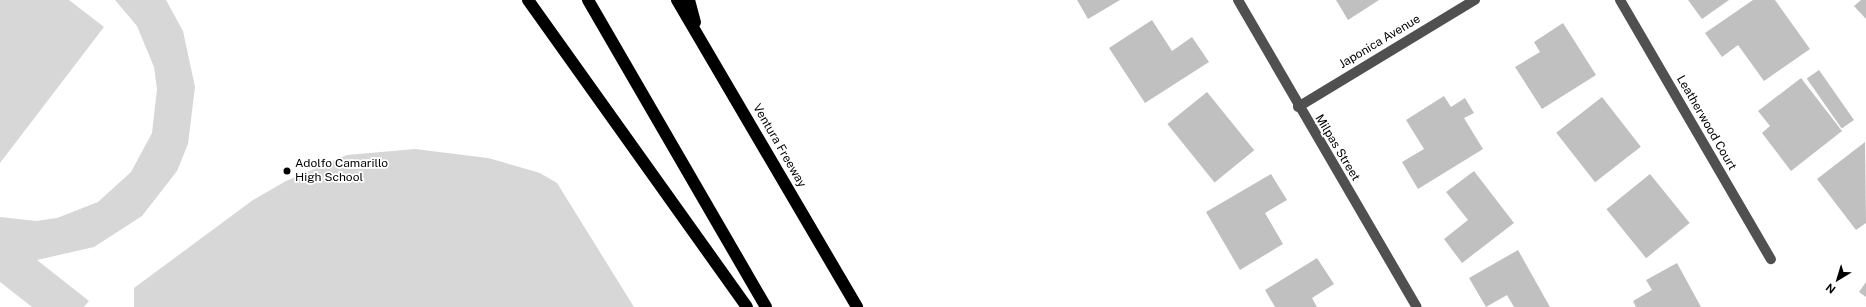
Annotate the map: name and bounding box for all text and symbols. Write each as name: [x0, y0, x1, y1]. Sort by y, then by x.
street label: Japonica Avenue: [1337, 12, 1423, 72]
street label: Leatherwood Court: [1673, 73, 1739, 173]
street label: Ventura Freeway: [749, 102, 809, 190]
street label: Milpas Street: [1312, 112, 1362, 184]
place label: Adolfo Camarillo High School: [295, 157, 388, 185]
marker: Adolfo Camarillo High School: [282, 166, 292, 176]
north arrow: [1818, 259, 1858, 299]
text: N: [1824, 281, 1838, 296]

